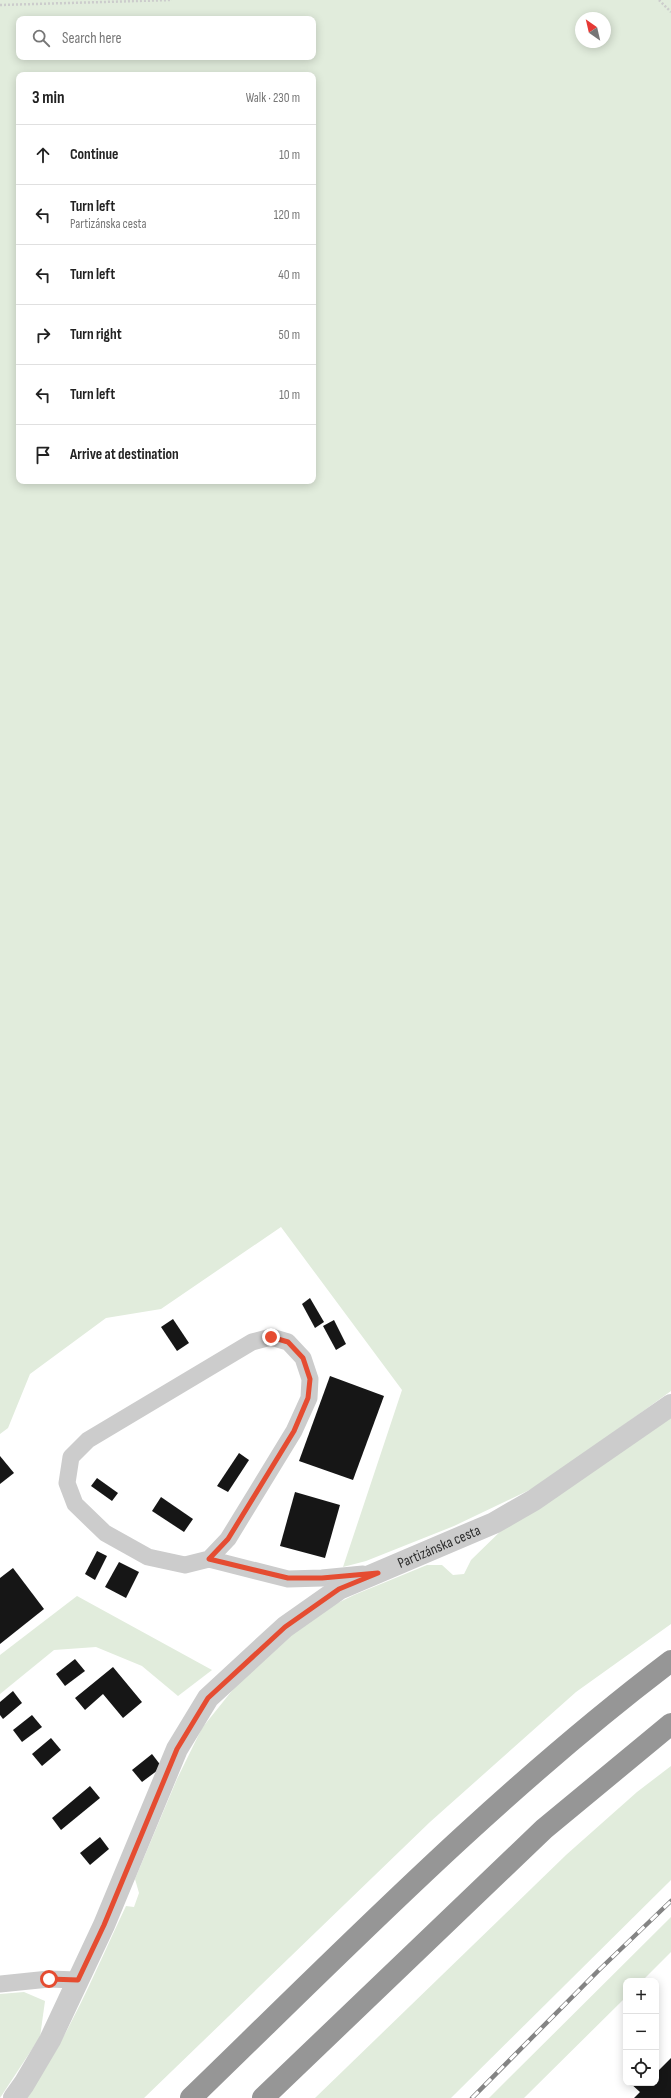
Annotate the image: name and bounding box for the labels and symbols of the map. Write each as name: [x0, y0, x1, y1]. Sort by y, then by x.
north arrow: [575, 12, 611, 48]
route end: [262, 1328, 280, 1346]
street label: Partizánska cesta: [395, 1520, 484, 1572]
route start: [40, 1970, 58, 1988]

